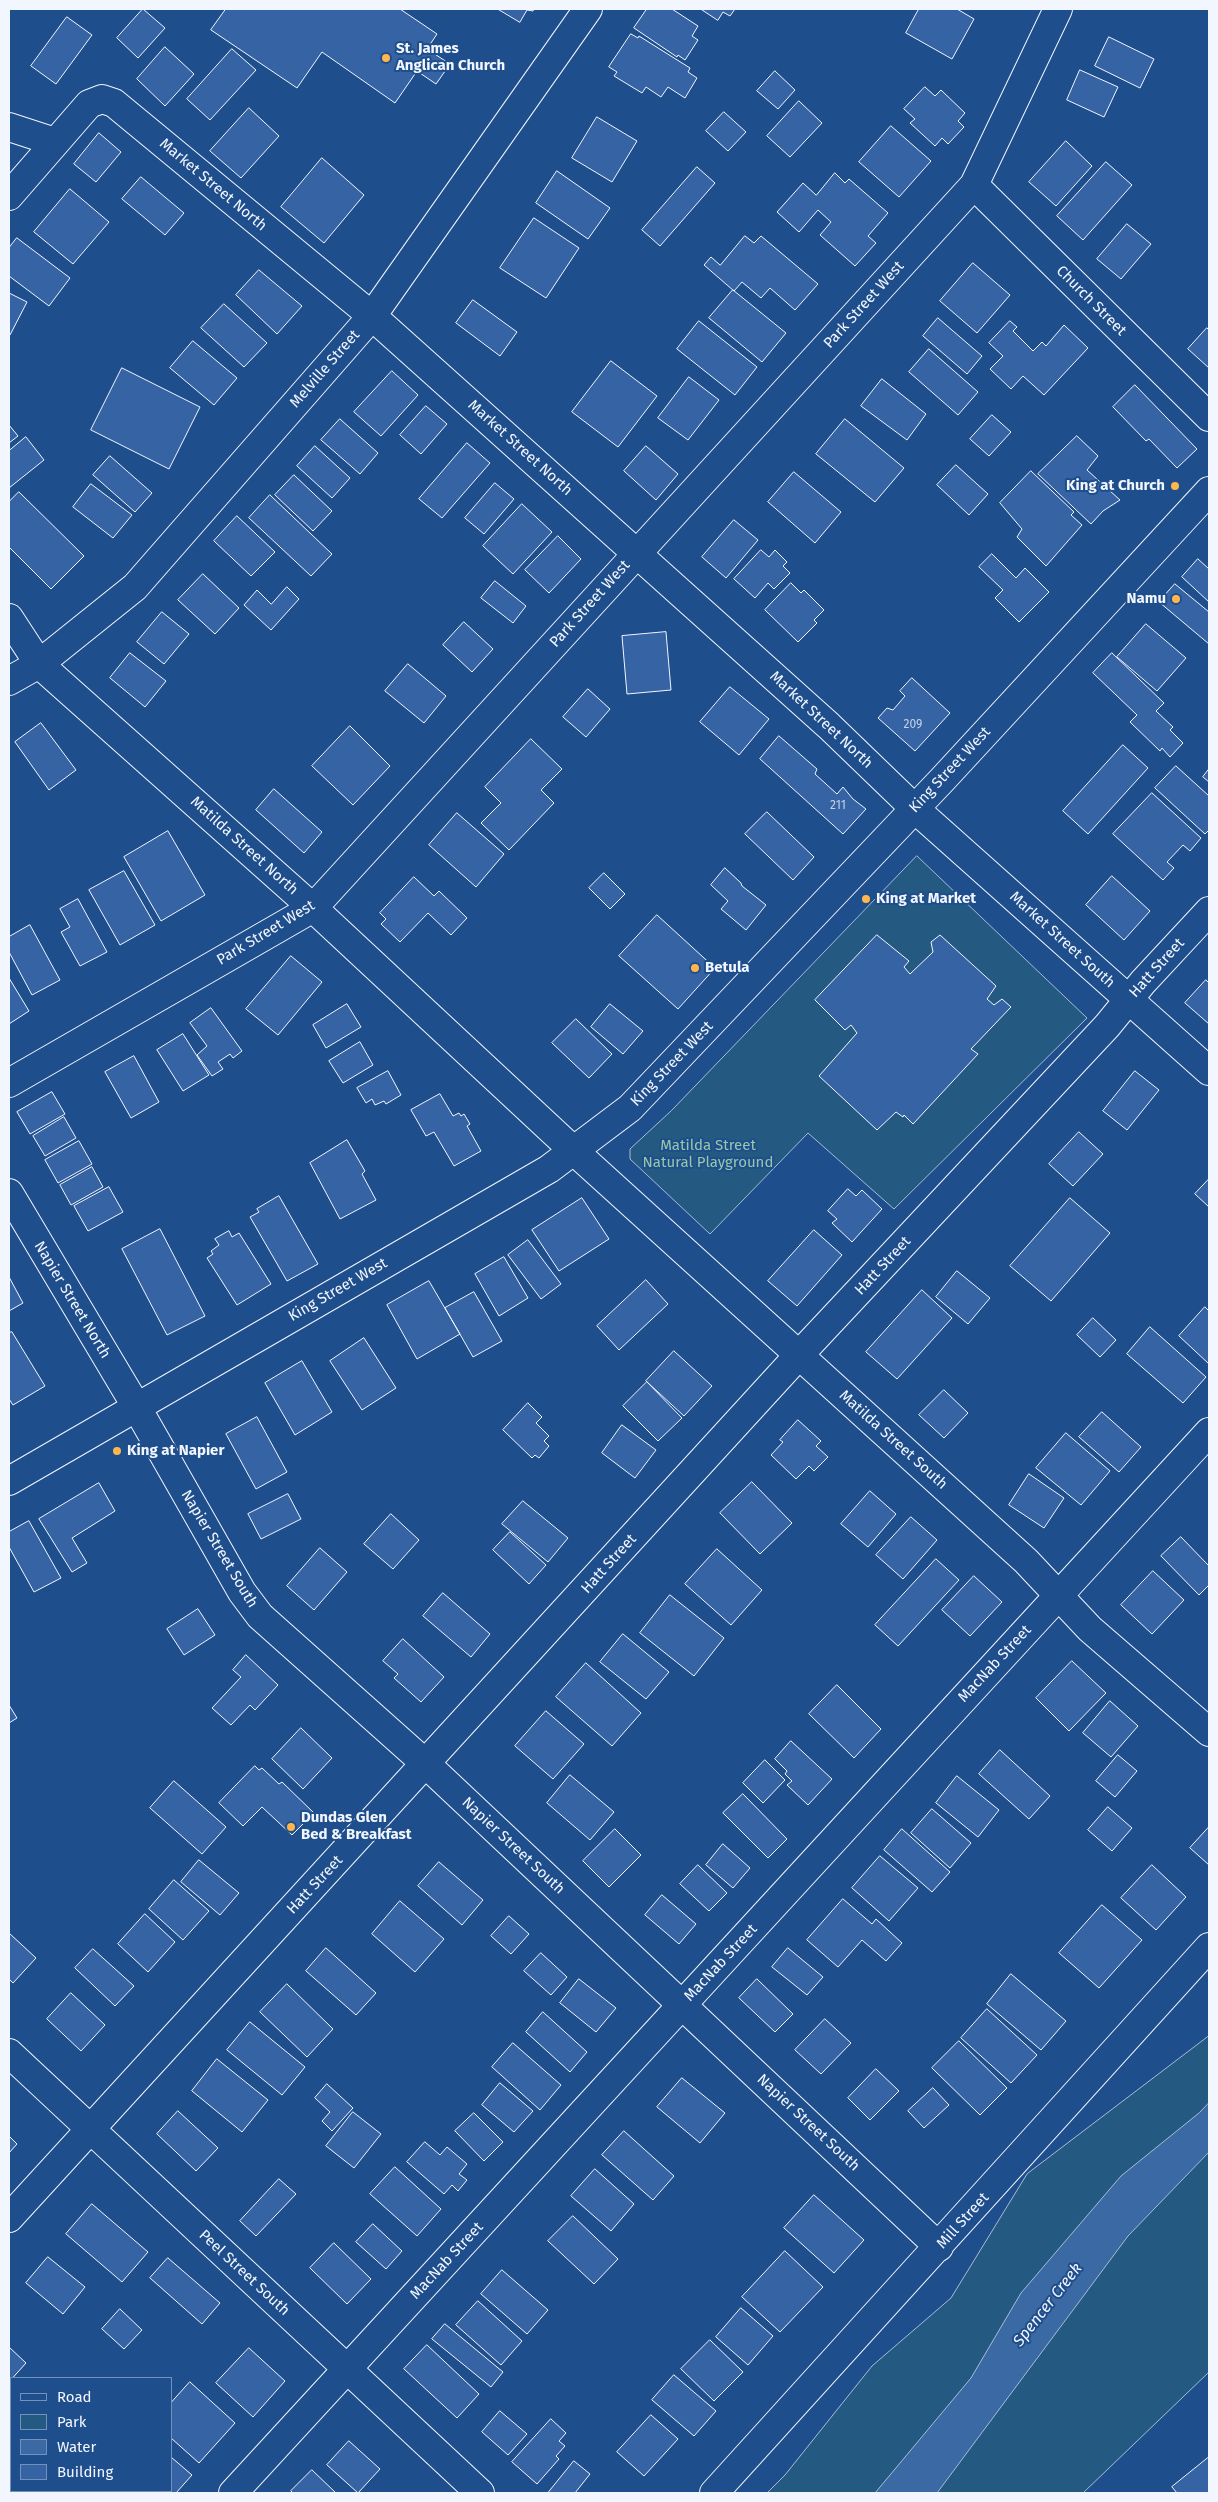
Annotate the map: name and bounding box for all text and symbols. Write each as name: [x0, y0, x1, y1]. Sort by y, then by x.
place label: St. James Anglican Church: [396, 40, 505, 75]
marker: St. James Anglican Church: [380, 52, 392, 64]
street label: Market Street North: [156, 135, 270, 235]
street label: Park Street West: [820, 258, 908, 352]
street label: Church Street: [1052, 262, 1130, 340]
street label: Melville Street: [286, 326, 364, 412]
street label: Market Street North: [464, 396, 576, 500]
place label: King at Church: [1066, 477, 1165, 495]
marker: King at Church: [1169, 480, 1181, 492]
street label: Park Street West: [546, 557, 634, 651]
place label: Namu: [1127, 590, 1166, 608]
marker: Namu: [1170, 593, 1182, 605]
street label: Market Street North: [766, 668, 876, 772]
house number: 209: [904, 718, 922, 732]
street label: King Street West: [906, 723, 994, 817]
street label: Matilda Street North: [186, 793, 302, 899]
house number: 211: [830, 799, 846, 813]
street label: Market Street South: [1006, 888, 1118, 992]
place label: King at Market: [876, 890, 976, 908]
marker: King at Market: [860, 893, 872, 905]
street label: Park Street West: [214, 897, 318, 969]
street label: Hatt Street: [1126, 935, 1188, 1001]
place label: Betula: [705, 959, 750, 977]
marker: Betula: [689, 962, 701, 974]
street label: King Street West: [627, 1018, 717, 1110]
park label: Matilda Street Natural Playground: [643, 1137, 773, 1172]
street label: Hatt Street: [851, 1233, 915, 1299]
street label: Napier Street North: [30, 1238, 114, 1362]
street label: King Street West: [285, 1254, 391, 1326]
street label: Matilda Street South: [835, 1387, 951, 1493]
place label: King at Napier: [127, 1442, 224, 1460]
marker: King at Napier: [111, 1445, 123, 1457]
street label: Napier Street South: [177, 1487, 261, 1611]
street label: Hatt Street: [578, 1531, 640, 1597]
street label: MacNab Street: [955, 1622, 1035, 1706]
street label: Napier Street South: [458, 1794, 568, 1898]
place label: Dundas Glen Bed & Breakfast: [301, 1809, 412, 1844]
marker: Dundas Glen Bed & Breakfast: [285, 1821, 297, 1833]
street label: Hatt Street: [283, 1852, 347, 1918]
street label: MacNab Street: [681, 1921, 761, 2005]
street label: Napier Street South: [753, 2071, 863, 2175]
street label: Mill Street: [933, 2189, 993, 2253]
street label: MacNab Street: [407, 2219, 487, 2303]
street label: Peel Street South: [195, 2226, 293, 2320]
water label: Spencer Creek: [1009, 2259, 1087, 2351]
legend: [10, 2377, 172, 2492]
text: Road: [57, 2388, 92, 2406]
text: Park: [57, 2413, 87, 2431]
text: Water: [57, 2438, 96, 2456]
text: Building: [57, 2463, 113, 2481]

